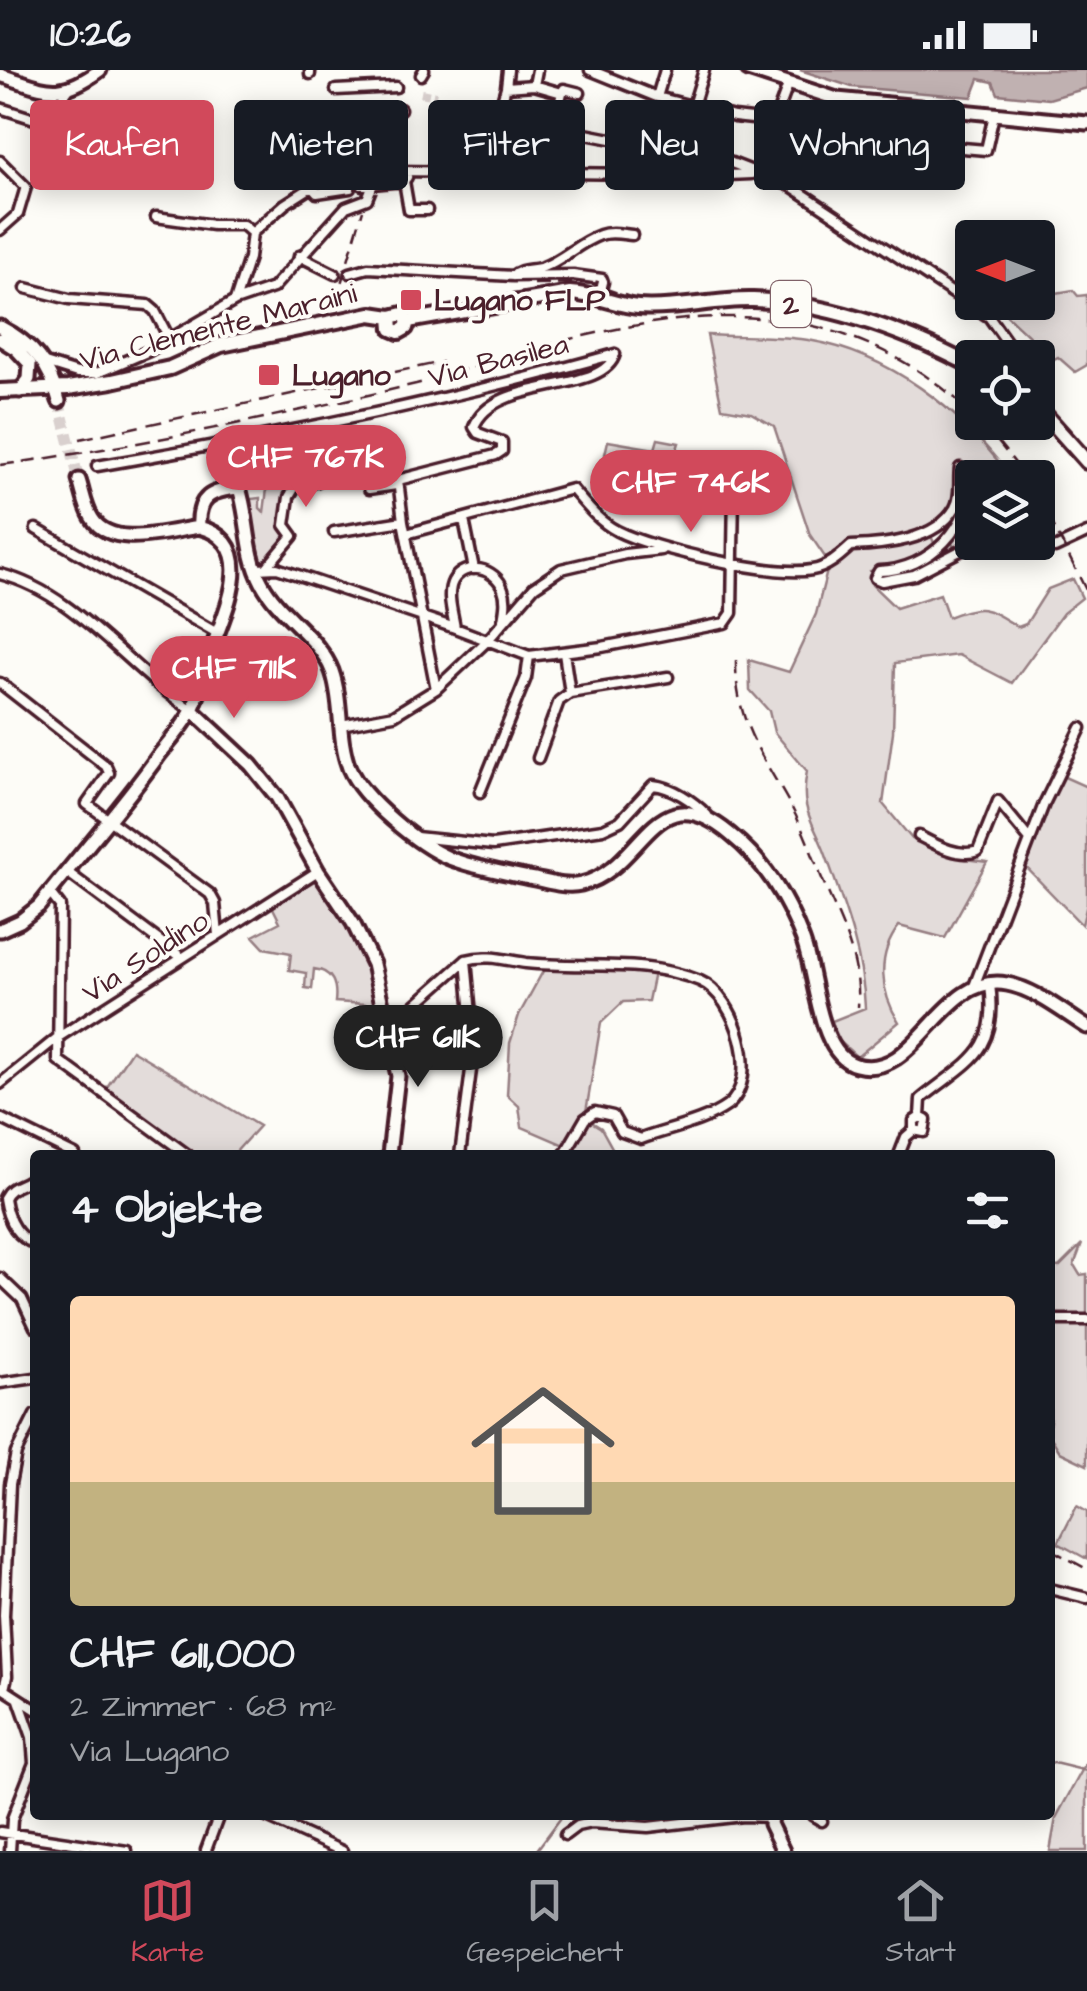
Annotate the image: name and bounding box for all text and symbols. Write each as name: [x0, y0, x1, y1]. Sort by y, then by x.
text: 10:26: [50, 9, 131, 61]
chip: Kaufen: [30, 100, 214, 190]
chip: Mieten: [234, 100, 408, 190]
chip: Filter: [428, 100, 585, 190]
chip: Neu: [605, 100, 734, 190]
chip: Wohnung: [754, 100, 965, 190]
north arrow: [955, 220, 1055, 320]
map controls: [955, 220, 1055, 560]
street label: Via Clemente Maraini: [76, 272, 361, 382]
place label: Lugano FLP: [434, 280, 606, 324]
road number: 2: [771, 281, 811, 327]
marker: Lugano FLP: [398, 287, 424, 313]
street label: Via Basilea: [424, 323, 573, 399]
button: locate: [955, 340, 1055, 440]
place label: Lugano: [292, 355, 391, 399]
marker: Lugano: [256, 362, 282, 388]
pin: CHF 767K: [203, 425, 409, 510]
text: CHF 767K: [228, 435, 384, 480]
pin: CHF 746K: [588, 450, 794, 535]
text: CHF 746K: [612, 460, 770, 505]
button: layers: [955, 460, 1055, 560]
pin: CHF 711K: [131, 636, 337, 721]
text: CHF 711K: [172, 646, 296, 691]
street label: Via Soldino: [74, 900, 217, 1013]
pin: CHF 611K: [315, 1005, 521, 1090]
text: CHF 611K: [356, 1015, 480, 1060]
text: 4 Objekte: [70, 1181, 263, 1239]
icon: filters: [960, 1183, 1015, 1238]
icon: home: [453, 1361, 633, 1541]
text: CHF 611,000: [70, 1626, 295, 1684]
text: 2 Zimmer · 68 m²: [70, 1684, 337, 1729]
text: Via Lugano: [70, 1729, 229, 1774]
tab: Karte: [131, 1873, 204, 1972]
tab: Gespeichert: [466, 1873, 623, 1972]
tab: Start: [886, 1873, 956, 1972]

